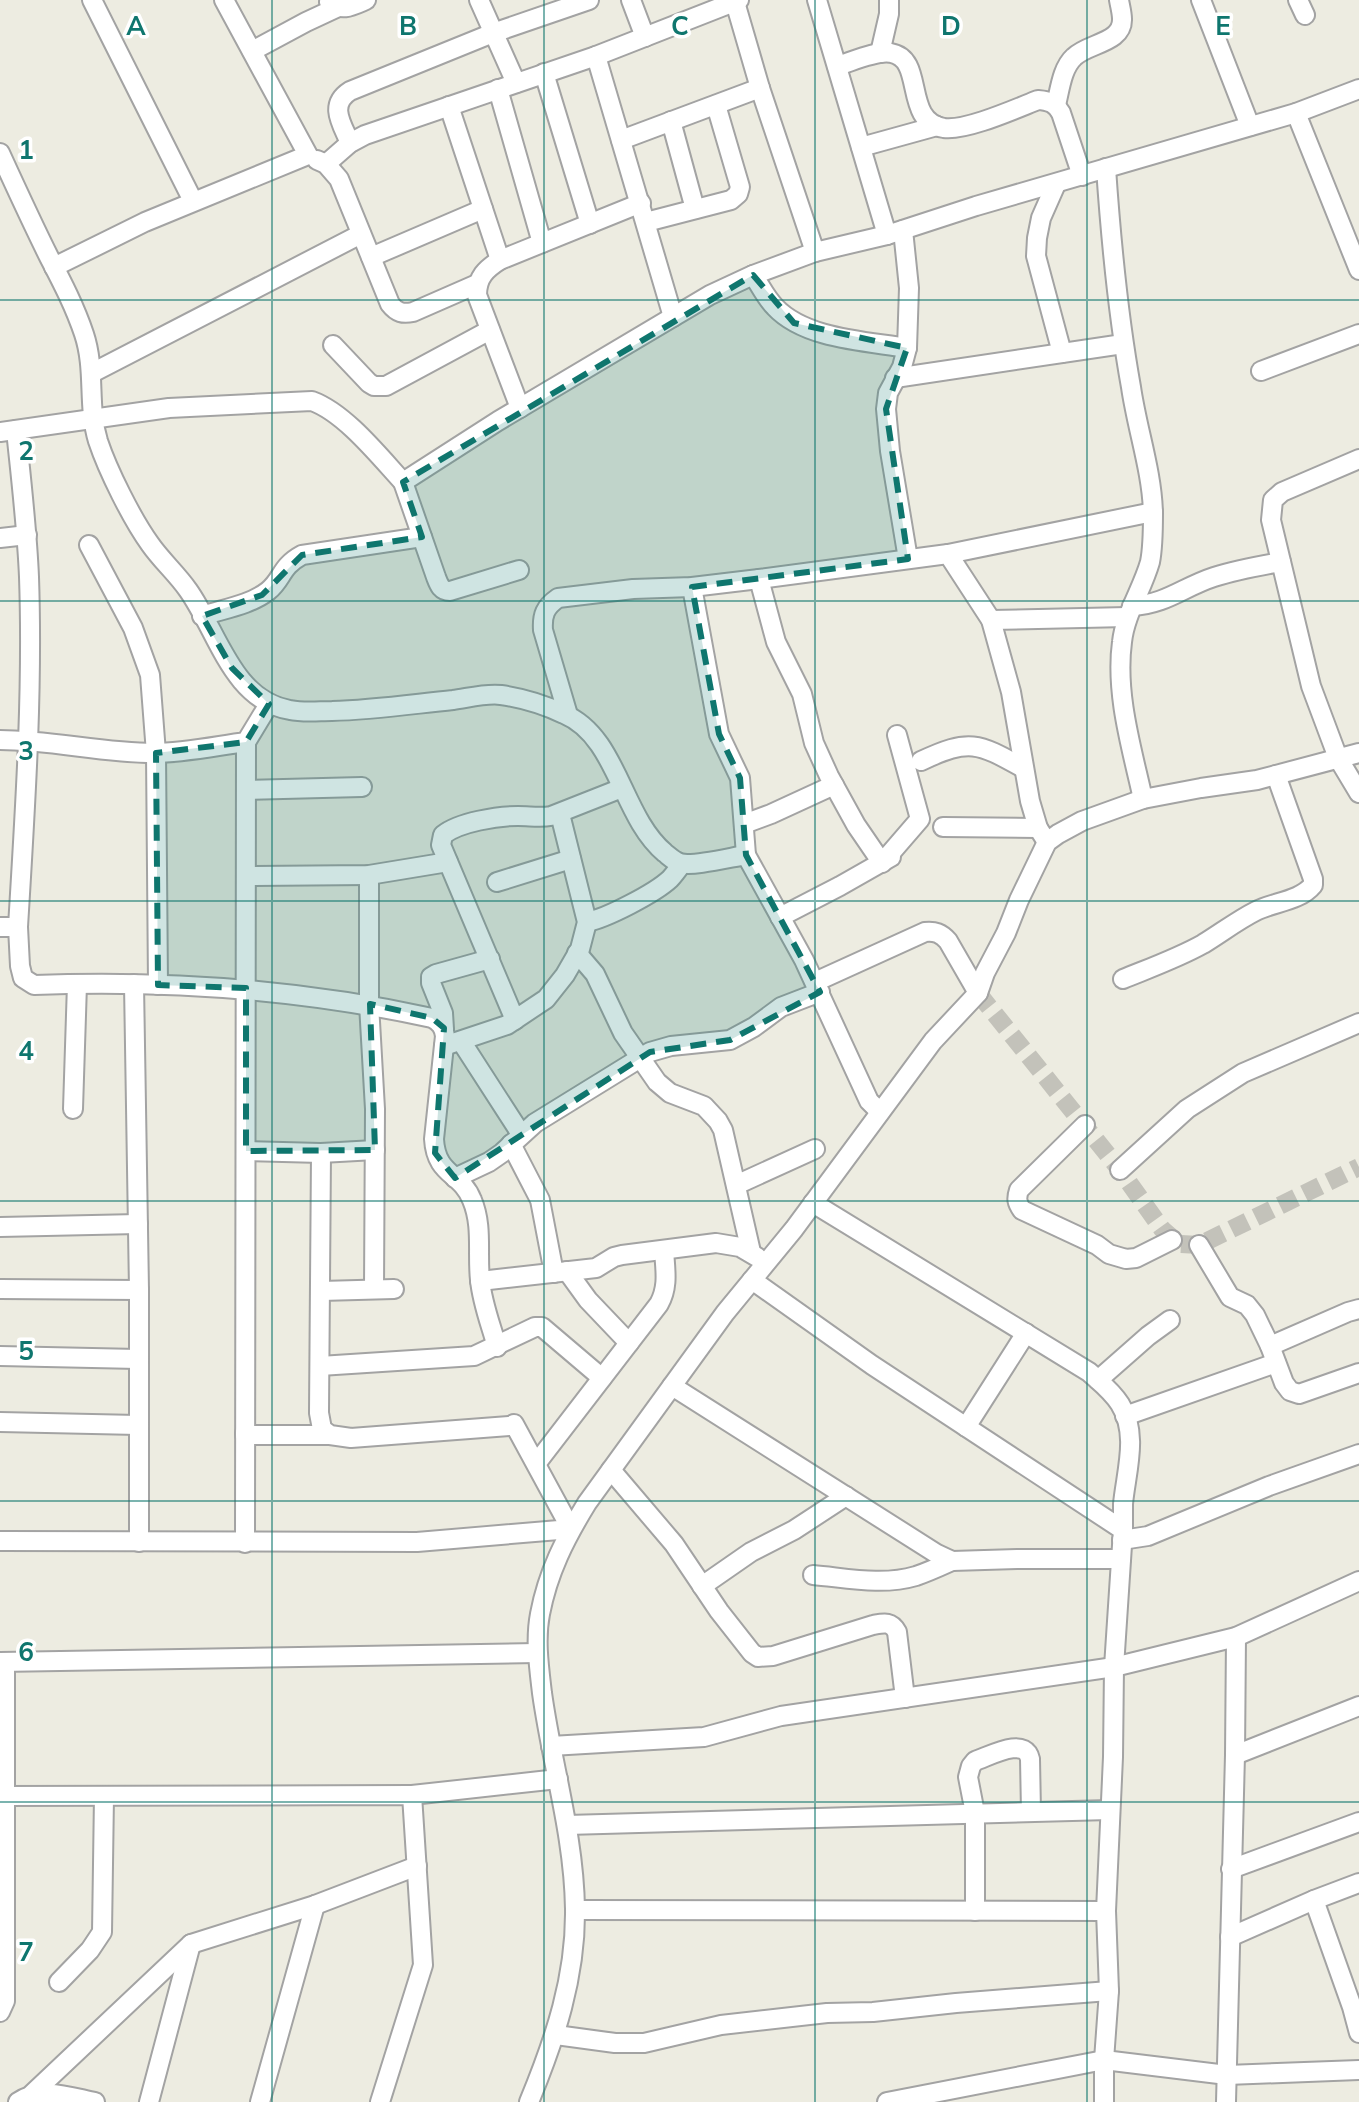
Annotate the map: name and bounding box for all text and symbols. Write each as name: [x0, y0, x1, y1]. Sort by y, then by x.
text: A: [126, 9, 146, 42]
text: B: [399, 9, 417, 42]
text: C: [671, 9, 689, 42]
text: D: [941, 9, 961, 42]
text: E: [1215, 9, 1231, 42]
text: 1: [18, 133, 34, 166]
text: 2: [18, 434, 34, 467]
text: 3: [18, 734, 34, 767]
text: 4: [18, 1034, 34, 1067]
text: 5: [18, 1334, 34, 1367]
text: 6: [18, 1635, 34, 1668]
text: 7: [18, 1935, 34, 1968]

